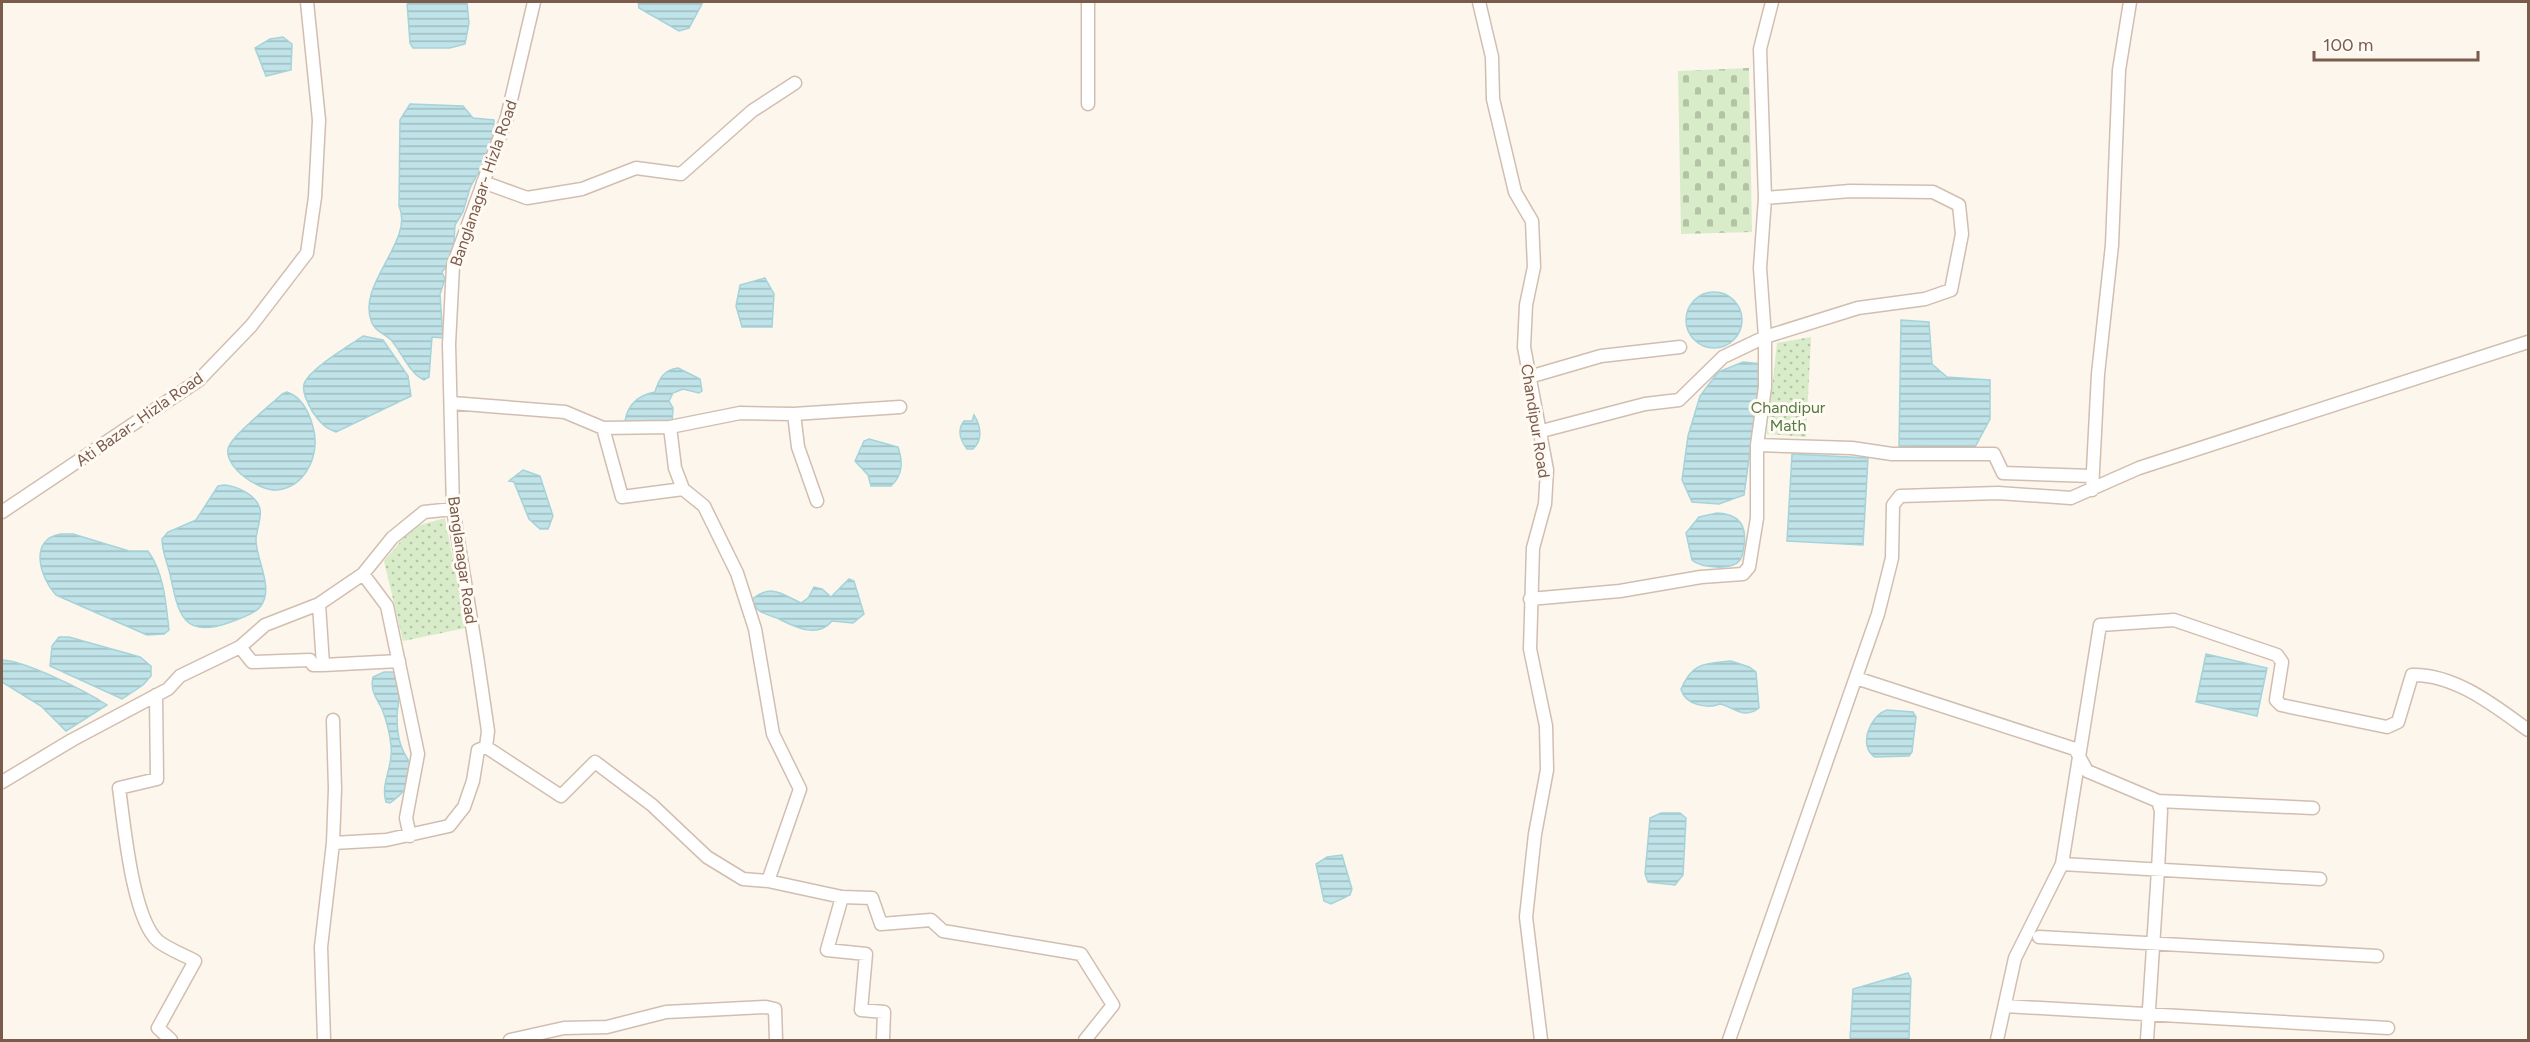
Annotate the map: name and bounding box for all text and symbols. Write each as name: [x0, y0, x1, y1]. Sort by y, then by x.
scale bar: [2314, 24, 2478, 62]
text: 100 m: [2323, 34, 2373, 56]
street label: Banglanagar- Hizla Road: [446, 97, 521, 269]
street label: Chandipur Road: [1517, 363, 1554, 479]
street label: Ati Bazar- Hizla Road: [72, 368, 206, 470]
park label: Chandipur Math: [1751, 398, 1826, 435]
street label: Banglanagar Road: [444, 495, 481, 625]

